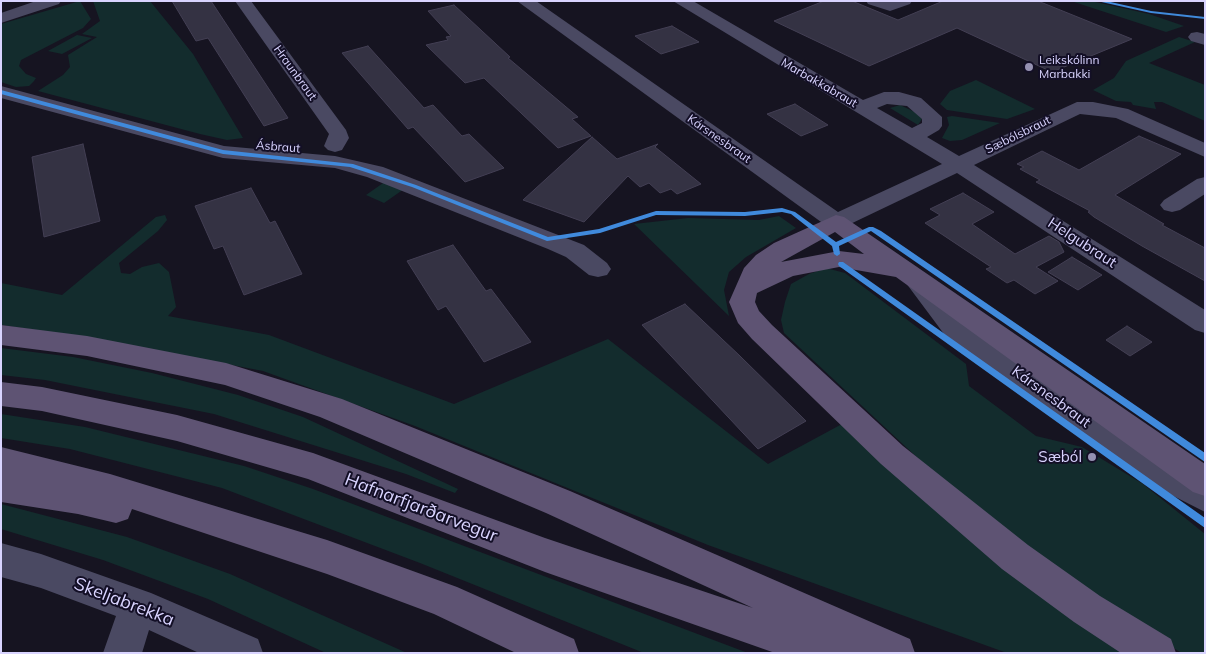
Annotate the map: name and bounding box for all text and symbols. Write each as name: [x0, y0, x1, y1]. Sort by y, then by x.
street label: Hraunbraut: [270, 43, 320, 103]
place label: Leikskólinn Marbakki: [1039, 53, 1100, 81]
street label: Marbakkabraut: [778, 55, 860, 111]
marker: Leikskólinn Marbakki: [1023, 61, 1035, 73]
street label: Kársnesbraut: [684, 112, 754, 166]
street label: Sæbólsbraut: [983, 113, 1053, 157]
street label: Ásbraut: [255, 138, 301, 156]
street label: Helgubraut: [1044, 214, 1120, 272]
street label: Kársnesbraut: [1008, 362, 1094, 432]
place label: Sæból: [1038, 448, 1082, 466]
marker: Sæból: [1086, 451, 1098, 463]
street label: Hafnarfjarðarvegur: [342, 469, 500, 547]
street label: Skeljabrekka: [71, 573, 177, 631]

